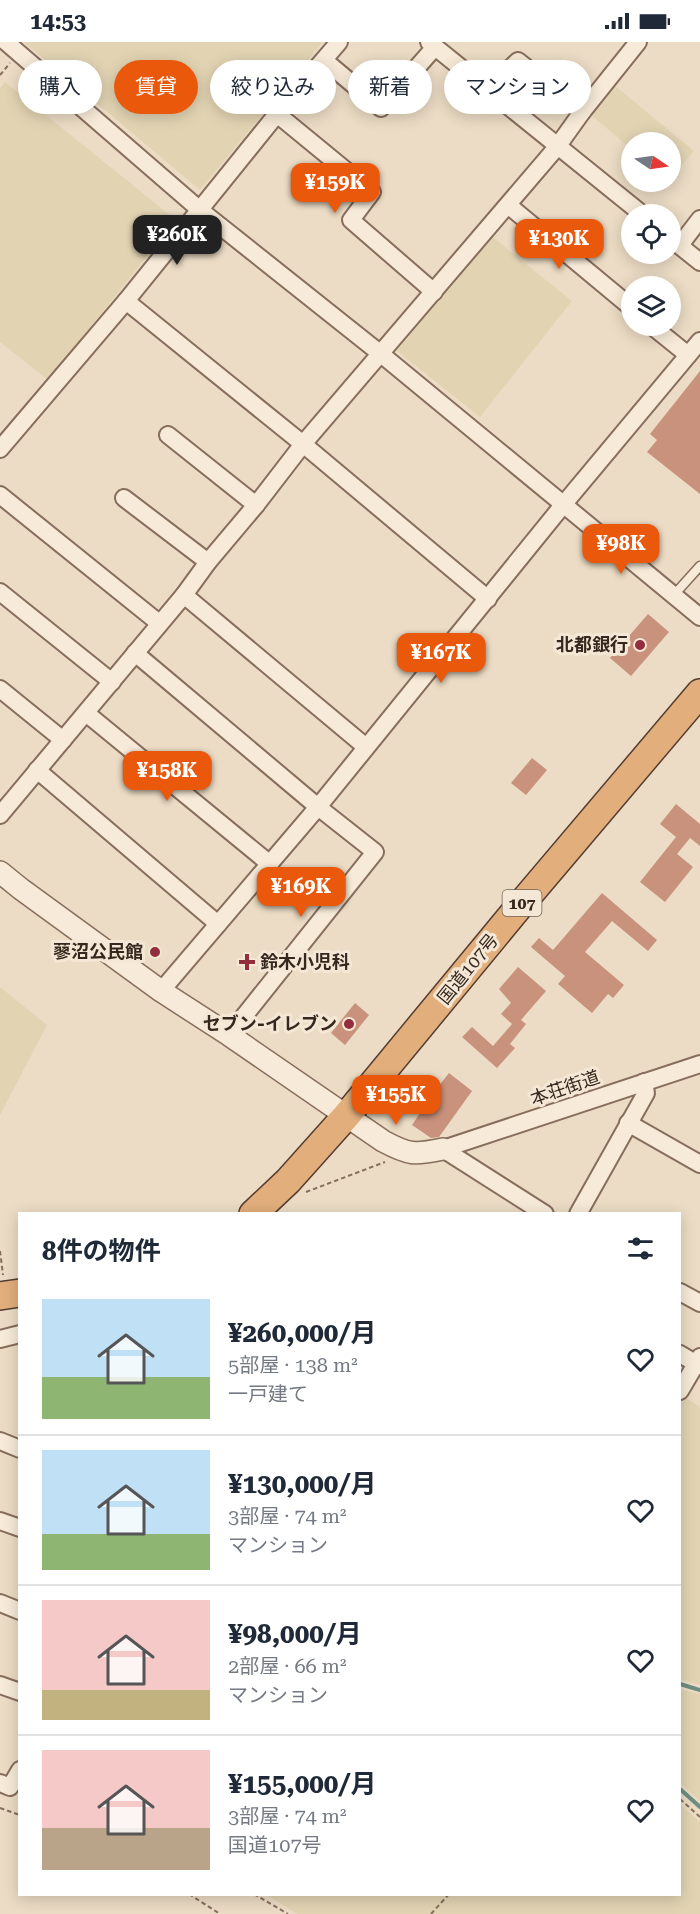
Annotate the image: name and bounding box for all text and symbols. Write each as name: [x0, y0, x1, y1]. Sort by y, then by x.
text: 14:53: [30, 9, 86, 34]
chip: 購入: [18, 60, 102, 114]
chip: 賃貸: [114, 60, 198, 114]
chip: 絞り込み: [210, 60, 336, 114]
chip: 新着: [348, 60, 432, 114]
chip: マンション: [444, 60, 591, 114]
north arrow: [621, 132, 681, 192]
map controls: [621, 132, 681, 336]
pin: ¥159K: [293, 163, 377, 214]
text: ¥159K: [305, 170, 365, 194]
button: locate: [621, 204, 681, 264]
pin: ¥260K: [135, 215, 219, 266]
pin: ¥130K: [517, 219, 601, 270]
text: ¥260K: [147, 222, 207, 246]
text: ¥130K: [529, 226, 589, 250]
button: layers: [621, 276, 681, 336]
pin: ¥98K: [585, 524, 657, 575]
text: ¥98K: [596, 531, 646, 555]
pin: ¥167K: [399, 633, 483, 684]
place label: 北都銀行: [556, 634, 628, 655]
marker: 北都銀行: [633, 638, 647, 652]
text: ¥167K: [411, 640, 471, 664]
pin: ¥158K: [125, 751, 209, 802]
text: ¥158K: [137, 758, 197, 782]
pin: ¥169K: [259, 867, 343, 918]
text: ¥169K: [271, 874, 331, 898]
road number: 107: [502, 890, 542, 916]
street label: 国道107号: [433, 929, 502, 1008]
place label: 蓼沼公民館: [53, 941, 143, 962]
marker: 蓼沼公民館: [148, 945, 162, 959]
place label: 鈴木小児科: [260, 951, 350, 972]
marker: 鈴木小児科: [238, 953, 256, 971]
place label: セブン-イレブン: [203, 1013, 337, 1034]
marker: セブン-イレブン: [342, 1017, 356, 1031]
street label: 本荘街道: [527, 1066, 602, 1109]
pin: ¥155K: [354, 1075, 438, 1126]
text: ¥155K: [366, 1082, 426, 1106]
icon: filters: [624, 1232, 657, 1265]
text: 8件の物件: [42, 1236, 161, 1266]
text: ¥260,000/月: [228, 1318, 376, 1348]
icon: home: [90, 1323, 162, 1395]
icon: heart: [624, 1343, 657, 1376]
text: 5部屋 · 138 m²: [228, 1353, 358, 1377]
text: 一戸建て: [228, 1382, 308, 1406]
text: ¥130,000/月: [228, 1469, 376, 1499]
icon: home: [90, 1474, 162, 1546]
icon: heart: [624, 1494, 657, 1527]
text: 3部屋 · 74 m²: [228, 1504, 347, 1528]
text: マンション: [228, 1533, 328, 1557]
text: ¥98,000/月: [228, 1619, 362, 1649]
icon: home: [90, 1624, 162, 1696]
icon: heart: [624, 1644, 657, 1677]
text: 2部屋 · 66 m²: [228, 1654, 347, 1678]
text: マンション: [228, 1683, 328, 1707]
text: ¥155,000/月: [228, 1769, 376, 1799]
icon: home: [90, 1774, 162, 1846]
icon: heart: [624, 1794, 657, 1827]
text: 3部屋 · 74 m²: [228, 1804, 347, 1828]
text: 国道107号: [228, 1833, 322, 1857]

